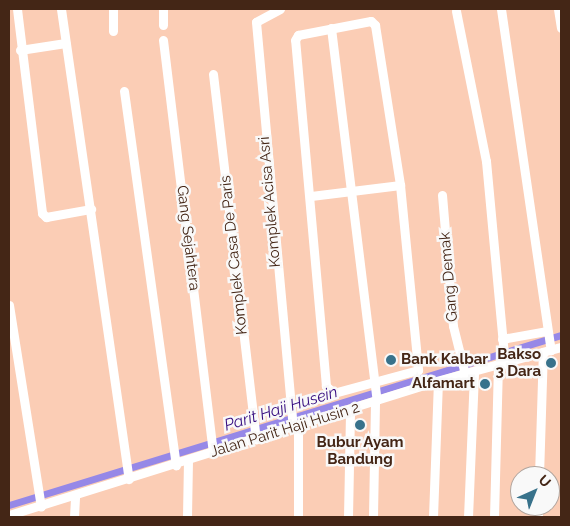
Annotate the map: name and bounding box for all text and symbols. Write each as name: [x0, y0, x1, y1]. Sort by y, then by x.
street label: Komplek Acisa Asri: [255, 135, 285, 269]
street label: Komplek Casa De Paris: [217, 174, 251, 336]
street label: Gang Sejahtera: [173, 184, 203, 292]
street label: Gang Demak: [436, 231, 462, 323]
place label: Bakso 3 Dara: [495, 345, 541, 380]
place label: Bank Kalbar: [401, 351, 488, 369]
marker: Bank Kalbar: [385, 354, 397, 366]
marker: Bakso 3 Dara: [545, 357, 557, 369]
place label: Alfamart: [412, 375, 475, 393]
marker: Alfamart: [479, 378, 491, 390]
water label: Parit Haji Husein: [222, 383, 340, 435]
street label: Jalan Parit Haji Husin 2: [208, 399, 362, 461]
marker: Bubur Ayam Bandung: [354, 419, 366, 431]
place label: Bubur Ayam Bandung: [316, 433, 404, 468]
north arrow: [510, 466, 560, 516]
text: U: [535, 472, 554, 490]

